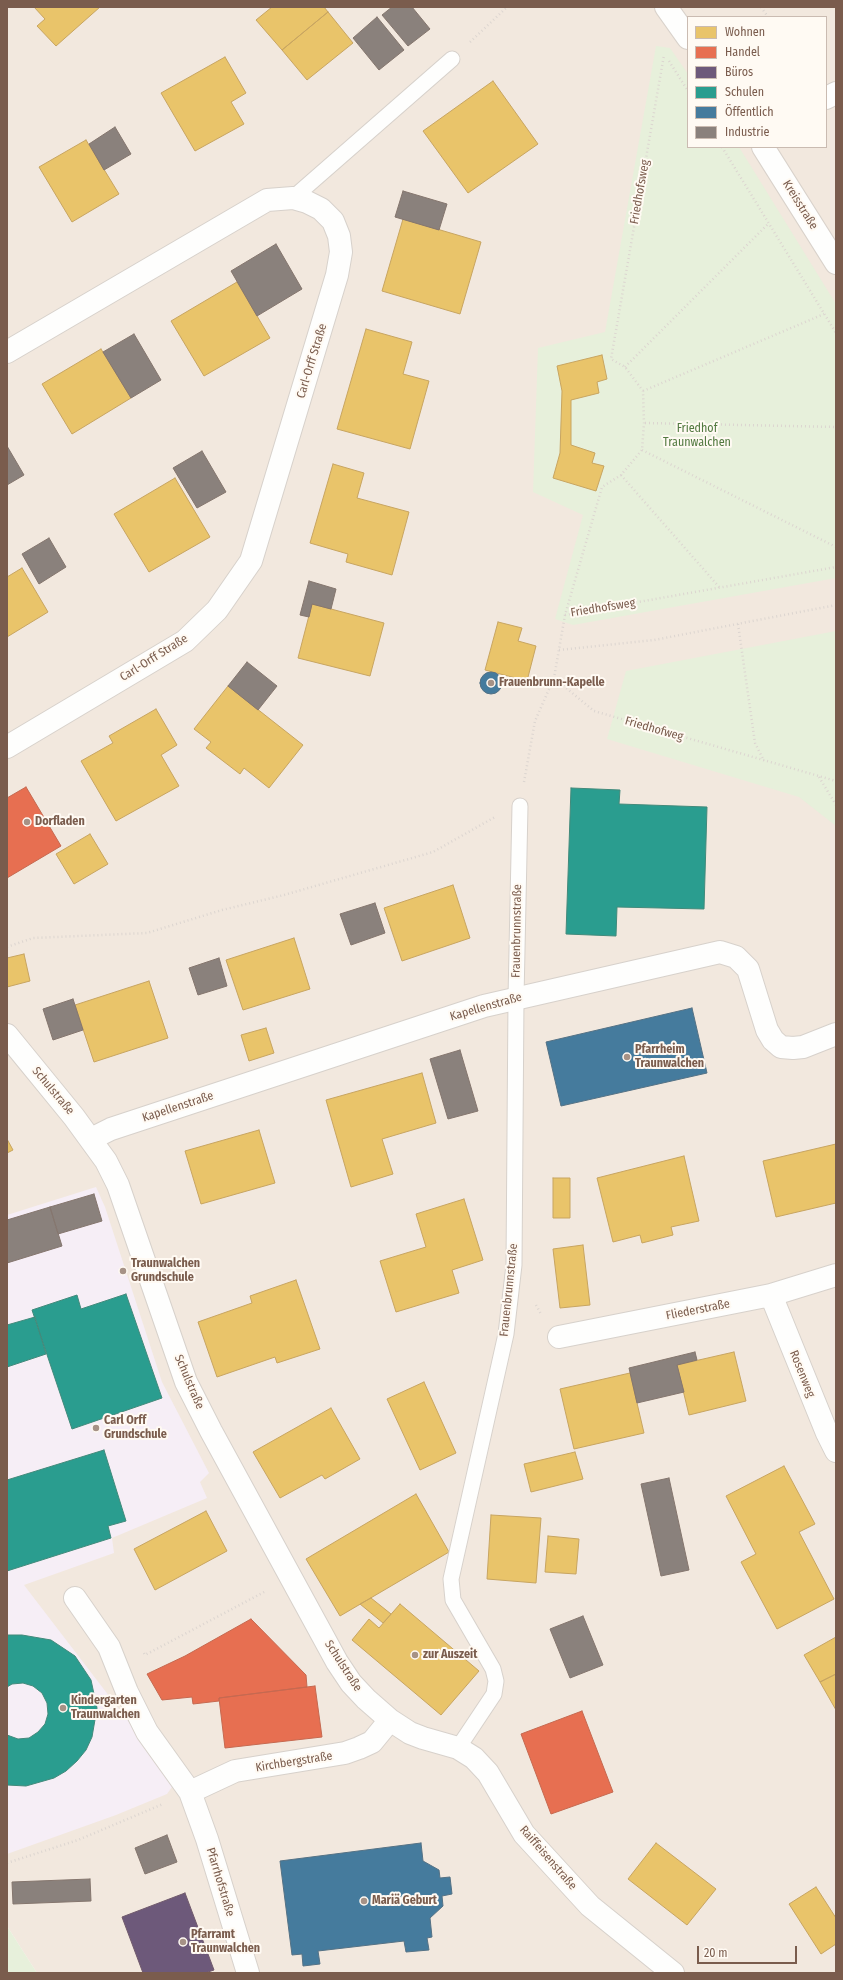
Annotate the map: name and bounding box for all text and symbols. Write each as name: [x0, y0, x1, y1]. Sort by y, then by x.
legend: [687, 16, 827, 148]
text: Wohnen: [725, 25, 765, 39]
text: Handel: [725, 45, 760, 59]
text: Büros: [725, 65, 753, 79]
text: Schulen: [725, 85, 764, 99]
text: Öffentlich: [725, 105, 773, 119]
text: Industrie: [725, 125, 769, 139]
street label: Friedhofsweg: [627, 159, 653, 225]
street label: Kreisstraße: [779, 178, 821, 232]
street label: Carl-Orff Straße: [294, 322, 330, 400]
park label: Friedhof Traunwalchen: [663, 422, 731, 450]
street label: Friedhofsweg: [570, 596, 636, 620]
street label: Carl-Orff Straße: [117, 631, 191, 685]
place label: Frauenbrunn-Kapelle: [499, 676, 605, 690]
marker: Frauenbrunn-Kapelle: [486, 678, 496, 688]
street label: Friedhofweg: [623, 714, 685, 744]
place label: Dorfladen: [35, 815, 85, 829]
marker: Dorfladen: [22, 817, 32, 827]
street label: Frauenbrunnstraße: [509, 884, 525, 978]
street label: Kapellenstraße: [448, 990, 524, 1024]
place label: Pfarrheim Traunwalchen: [635, 1043, 704, 1071]
marker: Pfarrheim Traunwalchen: [622, 1052, 632, 1062]
street label: Schulstraße: [29, 1064, 77, 1118]
street label: Kapellenstraße: [141, 1089, 215, 1125]
street label: Frauenbrunnstraße: [497, 1243, 521, 1337]
place label: Traunwalchen Grundschule: [131, 1257, 200, 1285]
marker: Traunwalchen Grundschule: [118, 1266, 128, 1276]
street label: Fliederstraße: [665, 1297, 731, 1323]
street label: Rosenweg: [786, 1348, 818, 1400]
street label: Schulstraße: [171, 1353, 207, 1411]
place label: Carl Orff Grundschule: [104, 1414, 167, 1442]
marker: Carl Orff Grundschule: [91, 1423, 101, 1433]
street label: Schulstraße: [321, 1638, 365, 1694]
place label: zur Auszeit: [423, 1648, 477, 1662]
marker: zur Auszeit: [410, 1650, 420, 1660]
place label: Kindergarten Traunwalchen: [71, 1694, 140, 1722]
marker: Kindergarten Traunwalchen: [58, 1703, 68, 1713]
street label: Kirchbergstraße: [255, 1749, 333, 1775]
street label: Raiffeisenstraße: [516, 1823, 580, 1893]
street label: Pfarrhofstraße: [203, 1846, 237, 1918]
place label: Mariä Geburt: [372, 1894, 437, 1908]
marker: Mariä Geburt: [359, 1896, 369, 1906]
place label: Pfarramt Traunwalchen: [191, 1928, 260, 1956]
marker: Pfarramt Traunwalchen: [178, 1937, 188, 1947]
scale bar: [699, 1938, 799, 1964]
text: 20 m: [704, 1946, 728, 1960]

